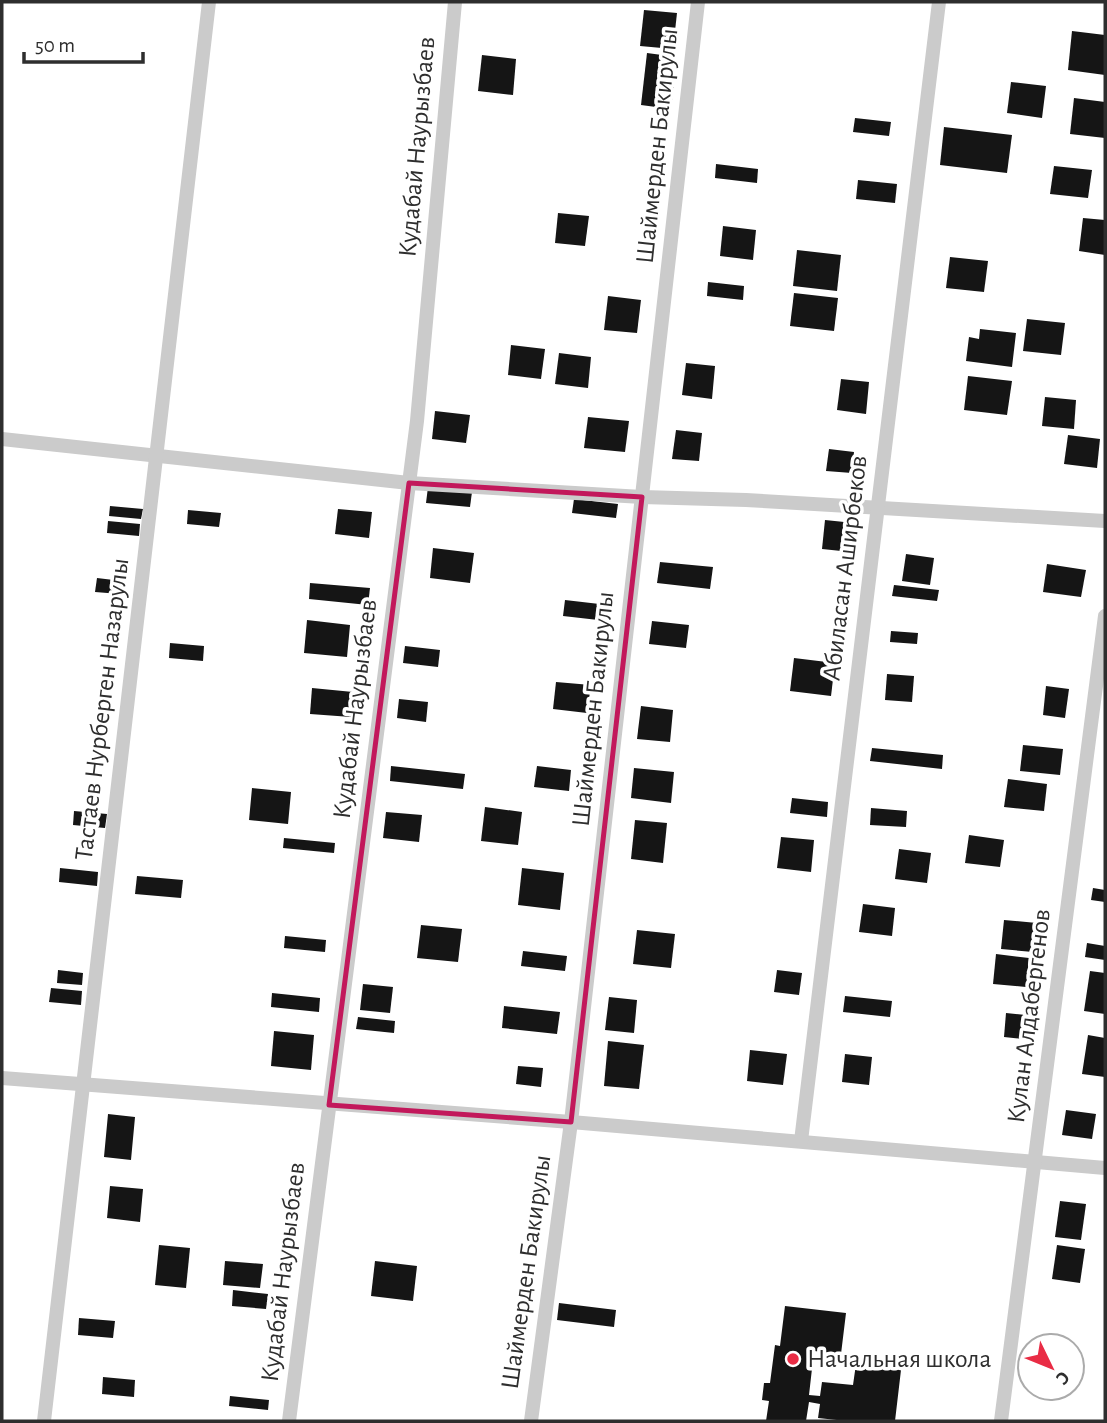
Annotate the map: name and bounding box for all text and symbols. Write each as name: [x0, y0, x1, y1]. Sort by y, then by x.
scale bar: [24, 21, 144, 65]
street label: Шаймерден Бакирулы: [632, 27, 682, 265]
text: 50 m: [35, 35, 75, 56]
street label: Кудабай Наурызбаев: [394, 36, 440, 258]
street label: Абиласан Аширбеков: [818, 454, 872, 682]
street label: Тастаев Нурберген Назарулы: [71, 556, 133, 862]
street label: Шаймерден Бакирулы: [568, 590, 618, 828]
street label: Кудабай Наурызбаев: [329, 598, 381, 820]
street label: Кулан Алдабергенов: [1003, 907, 1055, 1125]
street label: Шаймерден Бакирулы: [497, 1153, 555, 1391]
street label: Кудабай Наурызбаев: [257, 1161, 309, 1383]
north arrow: [1016, 1332, 1086, 1402]
place label: Начальная школа: [807, 1346, 992, 1372]
marker: Начальная школа: [785, 1351, 801, 1367]
text: С: [1052, 1367, 1073, 1388]

